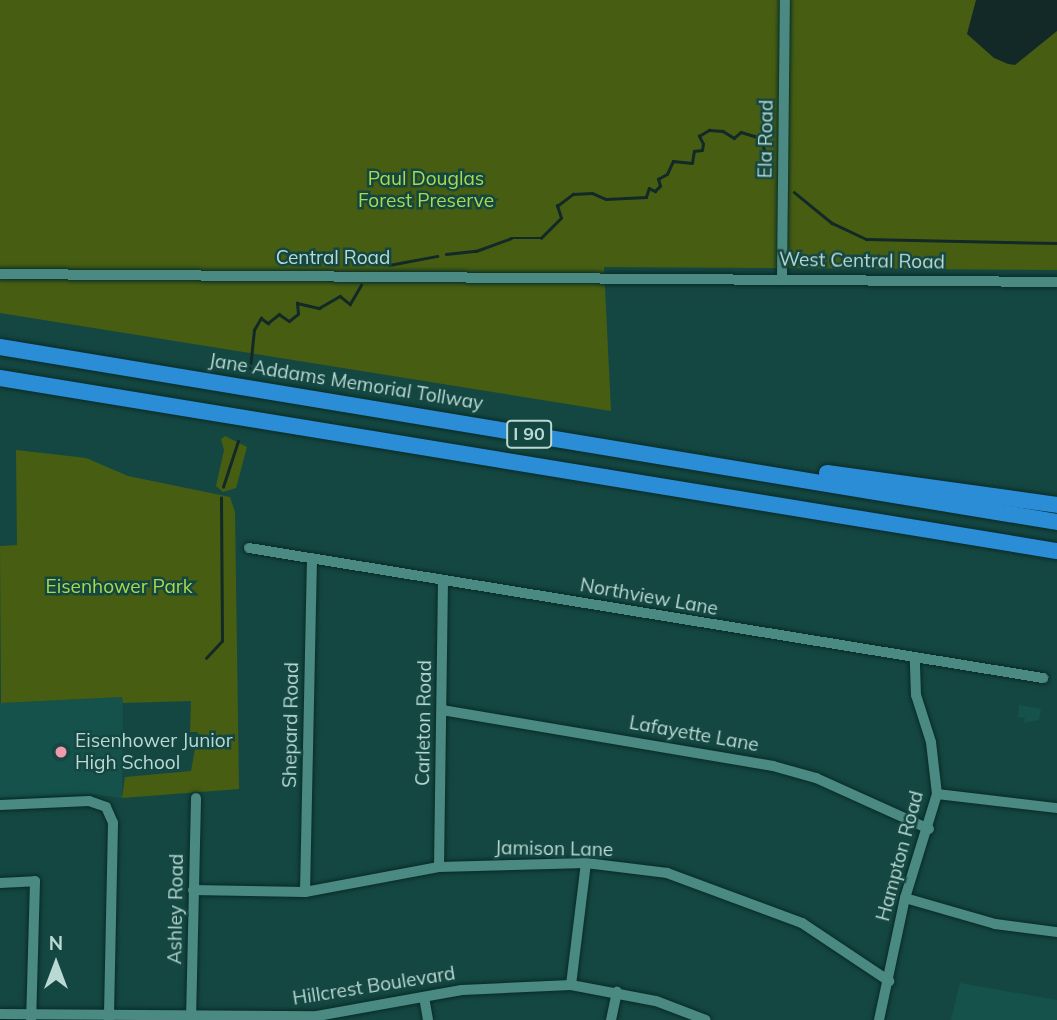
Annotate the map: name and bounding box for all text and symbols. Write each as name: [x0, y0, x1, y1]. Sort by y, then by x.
street label: Ela Road: [754, 99, 778, 179]
park label: Paul Douglas Forest Preserve: [358, 168, 494, 212]
street label: Central Road: [276, 247, 390, 269]
street label: West Central Road: [779, 248, 945, 274]
street label: Jane Addams Memorial Tollway: [207, 349, 485, 415]
road number: I 90: [504, 420, 554, 448]
street label: Northview Lane: [578, 574, 720, 620]
park label: Eisenhower Park: [46, 576, 192, 598]
street label: Carleton Road: [412, 660, 436, 786]
street label: Shepard Road: [279, 662, 303, 788]
street label: Lafayette Lane: [627, 711, 761, 757]
place label: Eisenhower Junior High School: [75, 730, 233, 774]
marker: Eisenhower Junior High School: [53, 744, 69, 760]
street label: Hampton Road: [872, 788, 928, 924]
street label: Jamison Lane: [495, 837, 613, 861]
street label: Ashley Road: [164, 853, 188, 965]
north arrow: [21, 929, 91, 999]
text: N: [49, 931, 63, 955]
street label: Hillcrest Boulevard: [291, 962, 457, 1010]

